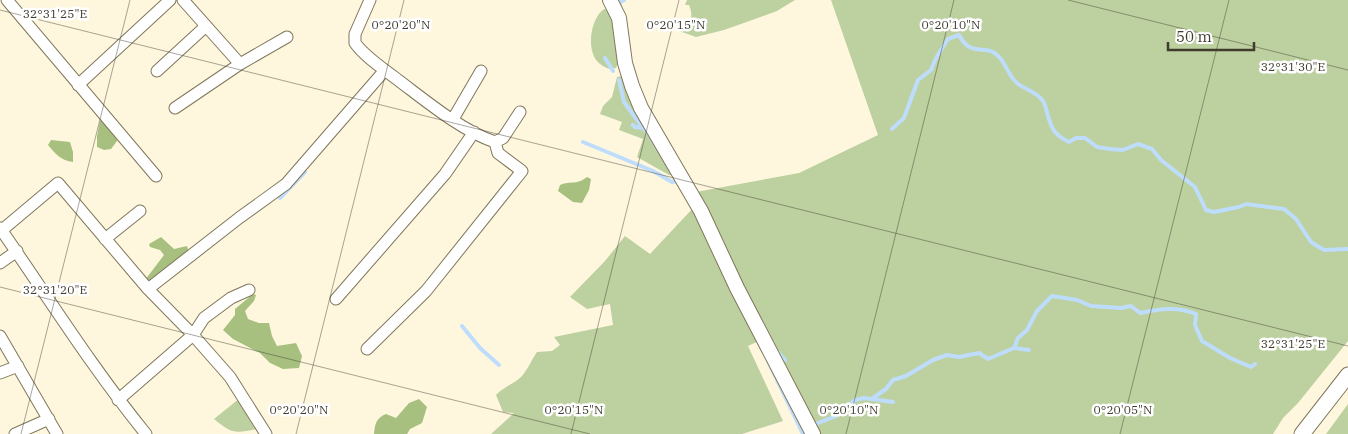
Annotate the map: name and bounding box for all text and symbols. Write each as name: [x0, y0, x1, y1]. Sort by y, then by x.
text: 32°31'25"E: [23, 6, 87, 21]
text: 0°20'20"N: [372, 17, 430, 32]
text: 0°20'15"N: [647, 17, 705, 32]
text: 0°20'10"N: [922, 17, 980, 32]
scale bar: [1168, 20, 1254, 52]
text: 50 m: [1176, 27, 1212, 46]
text: 32°31'30"E: [1261, 59, 1325, 74]
text: 32°31'20"E: [23, 282, 87, 297]
text: 32°31'25"E: [1261, 336, 1325, 351]
text: 0°20'20"N: [270, 402, 328, 417]
text: 0°20'15"N: [545, 402, 603, 417]
text: 0°20'10"N: [820, 402, 878, 417]
text: 0°20'05"N: [1094, 402, 1152, 417]

